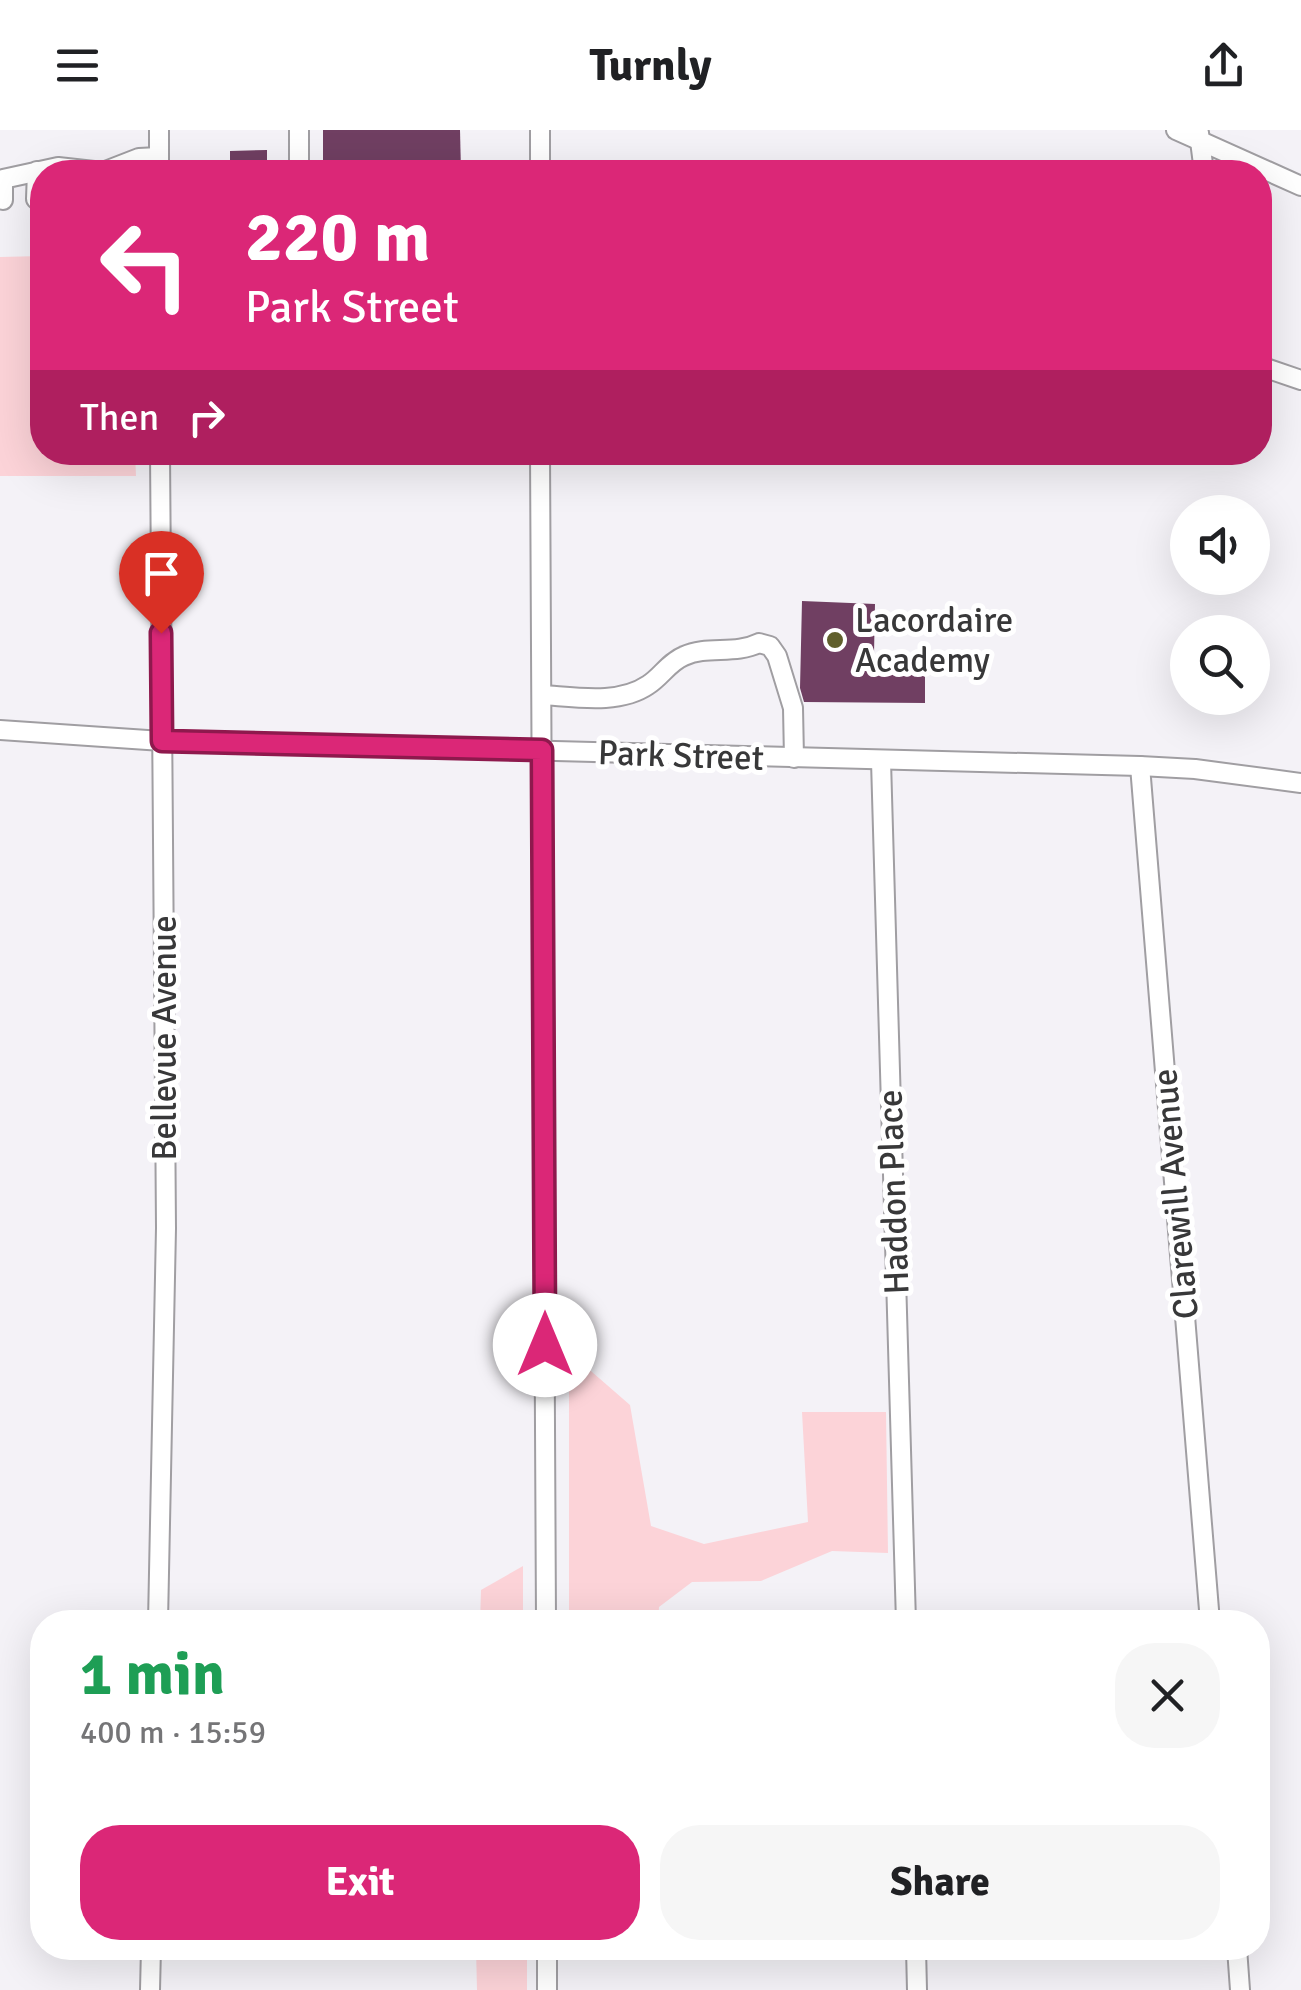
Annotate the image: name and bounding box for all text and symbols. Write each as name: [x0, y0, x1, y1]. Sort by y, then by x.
icon: menu: [50, 38, 105, 93]
text: Turnly: [589, 38, 712, 93]
icon: share: [1196, 38, 1251, 93]
text: 220 m: [245, 194, 430, 280]
icon: left: [80, 200, 210, 330]
text: Park Street: [245, 280, 459, 335]
icon: right: [179, 390, 234, 445]
text: Then: [80, 394, 159, 441]
map controls: [1170, 495, 1270, 715]
button: sound: [1170, 495, 1270, 595]
pin: [119, 531, 204, 634]
icon: arrive: [134, 546, 189, 601]
place label: Lacordaire Academy: [855, 599, 1013, 682]
button: search: [1170, 615, 1270, 715]
marker: Lacordaire Academy: [824, 629, 846, 651]
street label: Park Street: [597, 731, 765, 780]
street label: Bellevue Avenue: [143, 915, 186, 1161]
street label: Clarewill Avenue: [1143, 1067, 1208, 1321]
street label: Haddon Place: [868, 1089, 919, 1295]
position arrow: [493, 1293, 597, 1397]
text: 1 min: [80, 1638, 225, 1712]
button: close: [1115, 1643, 1220, 1748]
text: 400 m · 15:59: [80, 1713, 266, 1752]
button: Exit: [80, 1825, 640, 1940]
button: Share: [660, 1825, 1220, 1940]

